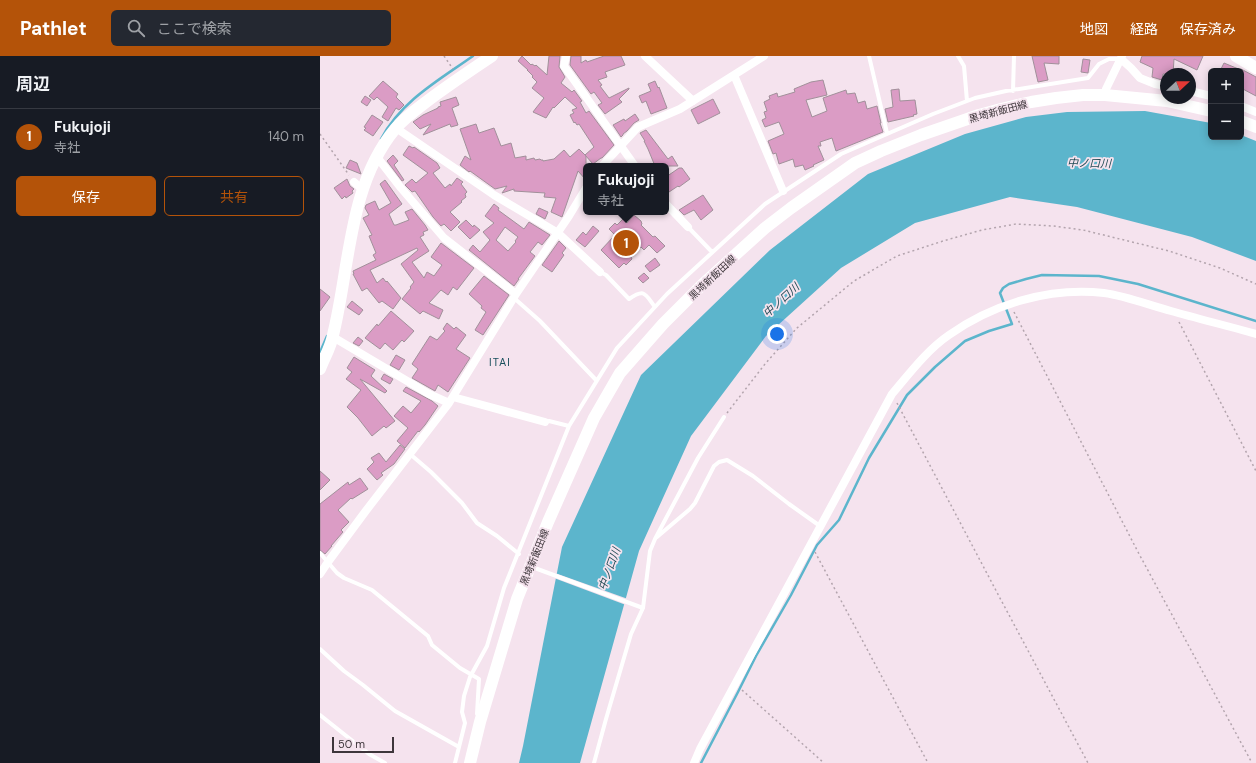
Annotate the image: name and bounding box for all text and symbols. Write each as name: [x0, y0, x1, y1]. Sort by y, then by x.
search box: [111, 10, 391, 46]
text: Pathlet: [20, 16, 87, 41]
icon: search: [125, 17, 147, 39]
text: ここで検索: [157, 19, 232, 39]
text: 地図: [1080, 20, 1108, 38]
text: 経路: [1130, 20, 1158, 38]
text: 保存済み: [1180, 20, 1236, 38]
north arrow: [1160, 68, 1196, 104]
map controls: [1208, 68, 1244, 140]
button: +: [1208, 68, 1244, 104]
text: 周辺: [16, 73, 50, 95]
street label: 黒埼新飯田線: [967, 97, 1029, 126]
button: −: [1208, 104, 1244, 140]
text: Fukujoji: [54, 117, 111, 137]
text: 1: [27, 128, 31, 145]
text: 140 m: [268, 128, 304, 145]
text: 寺社: [54, 139, 80, 156]
water label: 中ノ口川: [1067, 156, 1112, 170]
popup: [583, 163, 669, 215]
text: Fukujoji: [598, 170, 654, 190]
button: 保存: [16, 176, 156, 216]
button: 共有: [164, 176, 304, 216]
text: 寺社: [598, 192, 624, 209]
pin: 1: [613, 228, 639, 258]
street label: 黒埼新飯田線: [686, 252, 739, 303]
water label: 中ノ口川: [760, 279, 803, 320]
your location: [767, 324, 787, 344]
district label: ITAI: [489, 355, 511, 369]
street label: 黒埼新飯田線: [517, 527, 552, 587]
water label: 中ノ口川: [595, 545, 623, 592]
scale bar: [332, 735, 394, 754]
text: 50 m: [338, 737, 365, 751]

